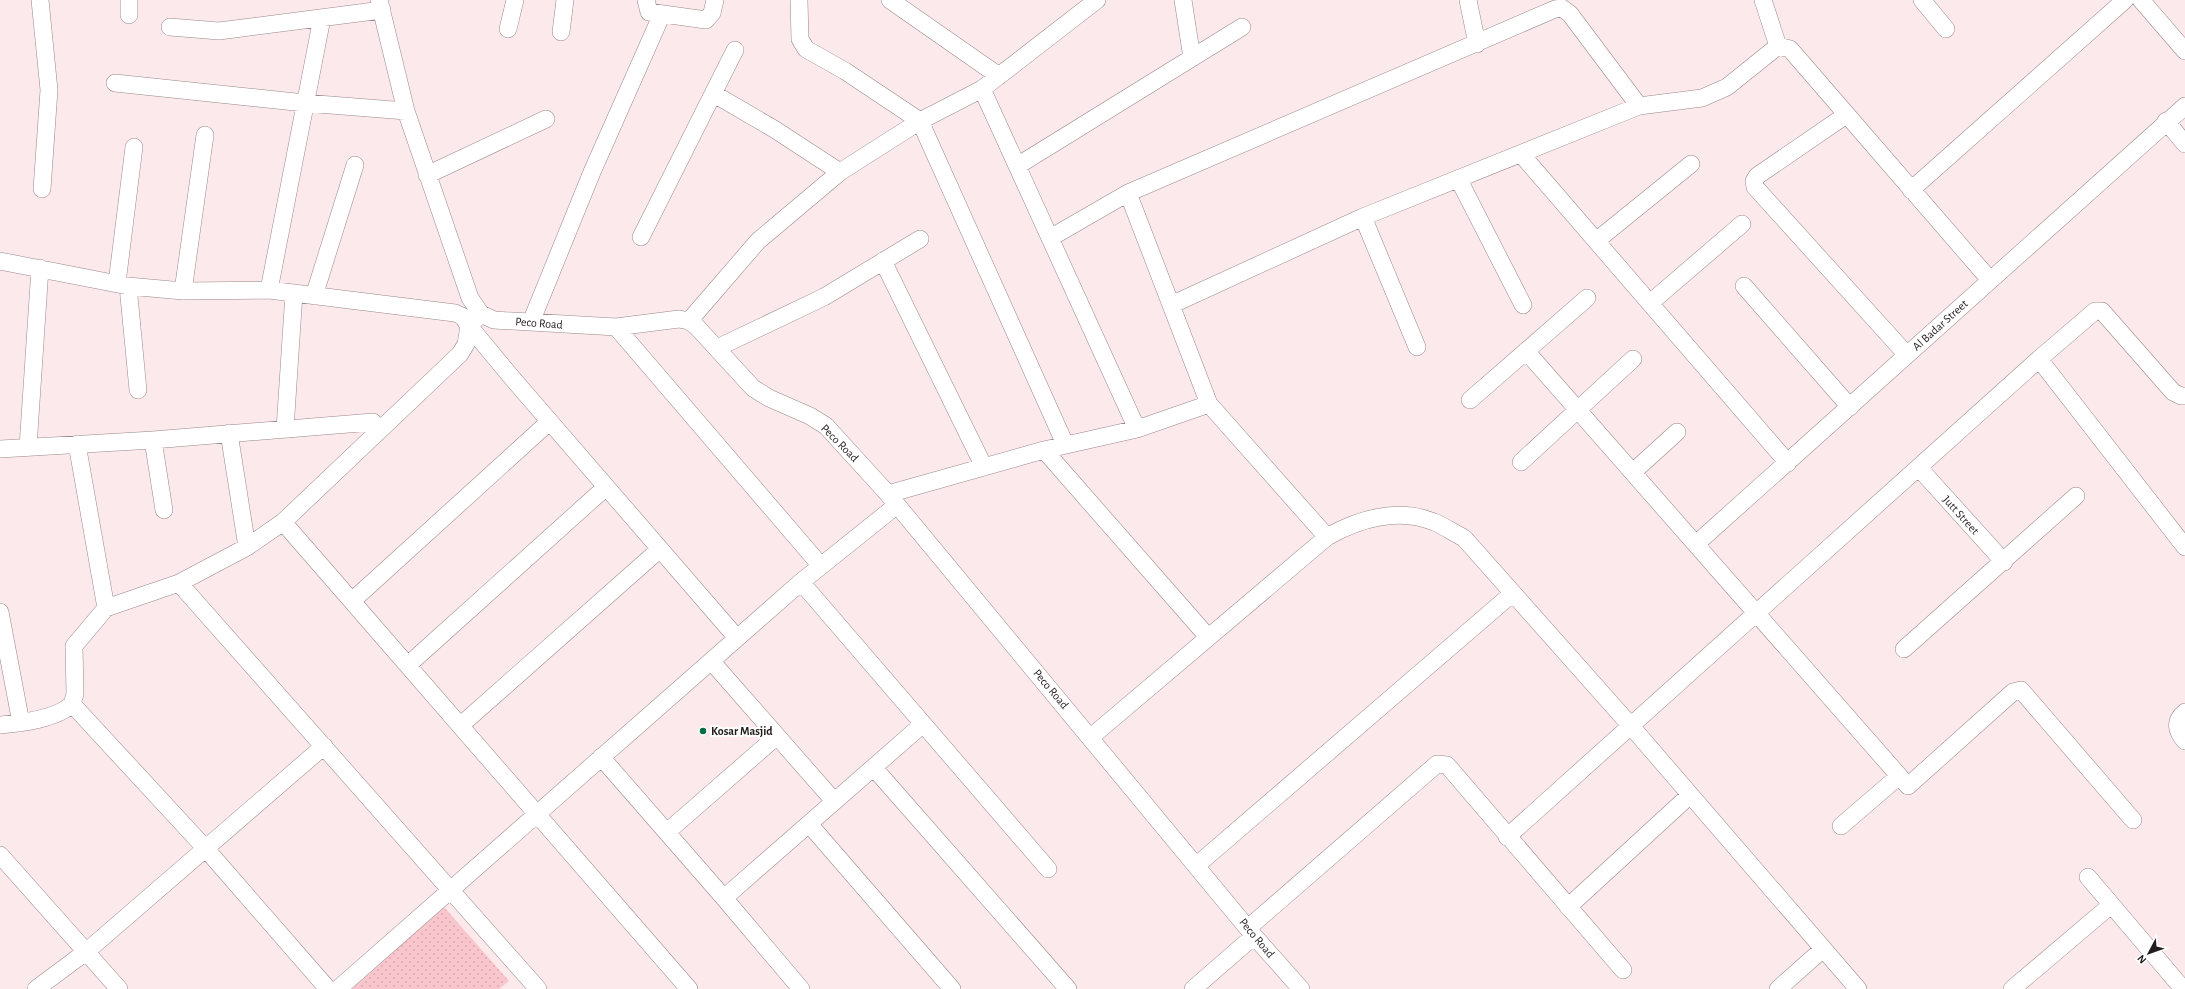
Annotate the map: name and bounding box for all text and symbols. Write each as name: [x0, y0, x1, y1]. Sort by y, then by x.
street label: Al Badar Street: [1910, 297, 1970, 353]
street label: Peco Road: [515, 315, 563, 331]
street label: Peco Road: [819, 422, 861, 464]
street label: Jutt Street: [1941, 493, 1981, 537]
street label: Peco Road: [1031, 667, 1071, 711]
place label: Kosar Masjid: [711, 725, 773, 738]
marker: Kosar Masjid: [698, 726, 708, 736]
street label: Peco Road: [1237, 916, 1277, 960]
north arrow: [2129, 933, 2169, 973]
text: N: [2135, 953, 2148, 966]

